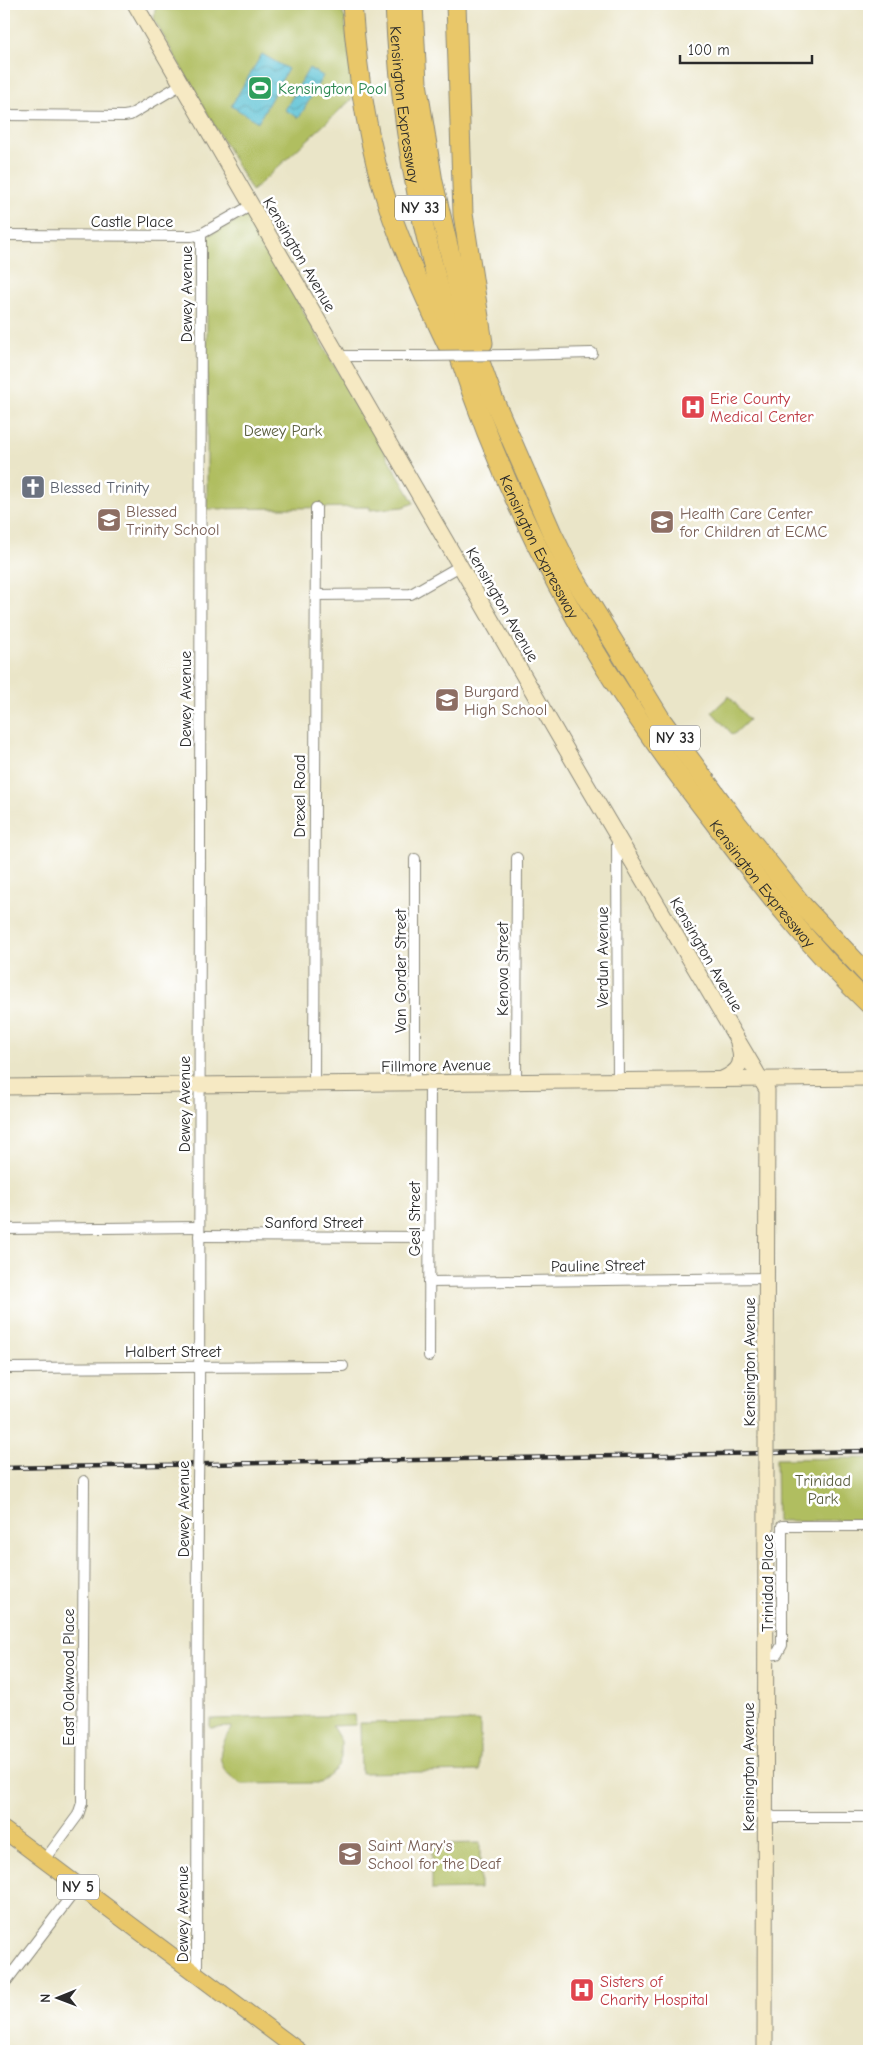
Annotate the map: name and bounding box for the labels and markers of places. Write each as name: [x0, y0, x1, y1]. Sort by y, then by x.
sports icon: Kensington Pool: [247, 75, 273, 101]
place label: Kensington Pool: [278, 80, 387, 98]
place label: Erie County Medical Center: [710, 390, 814, 426]
hospital icon: Erie County Medical Center: [680, 394, 706, 420]
church icon: Blessed Trinity: [20, 474, 46, 500]
place label: Blessed Trinity: [50, 479, 150, 497]
place label: Blessed Trinity School: [126, 503, 219, 539]
place label: Health Care Center for Children at ECMC: [679, 505, 827, 541]
school or university icon: Blessed Trinity School: [96, 507, 122, 533]
school or university icon: Health Care Center for Children at ECMC: [649, 509, 675, 535]
place label: Burgard High School: [464, 683, 547, 719]
school or university icon: Burgard High School: [434, 687, 460, 713]
place label: Saint Mary's School for the Deaf: [368, 1837, 502, 1873]
school or university icon: Saint Mary's School for the Deaf: [337, 1841, 363, 1867]
place label: Sisters of Charity Hospital: [600, 1973, 708, 2009]
hospital icon: Sisters of Charity Hospital: [569, 1977, 595, 2003]

